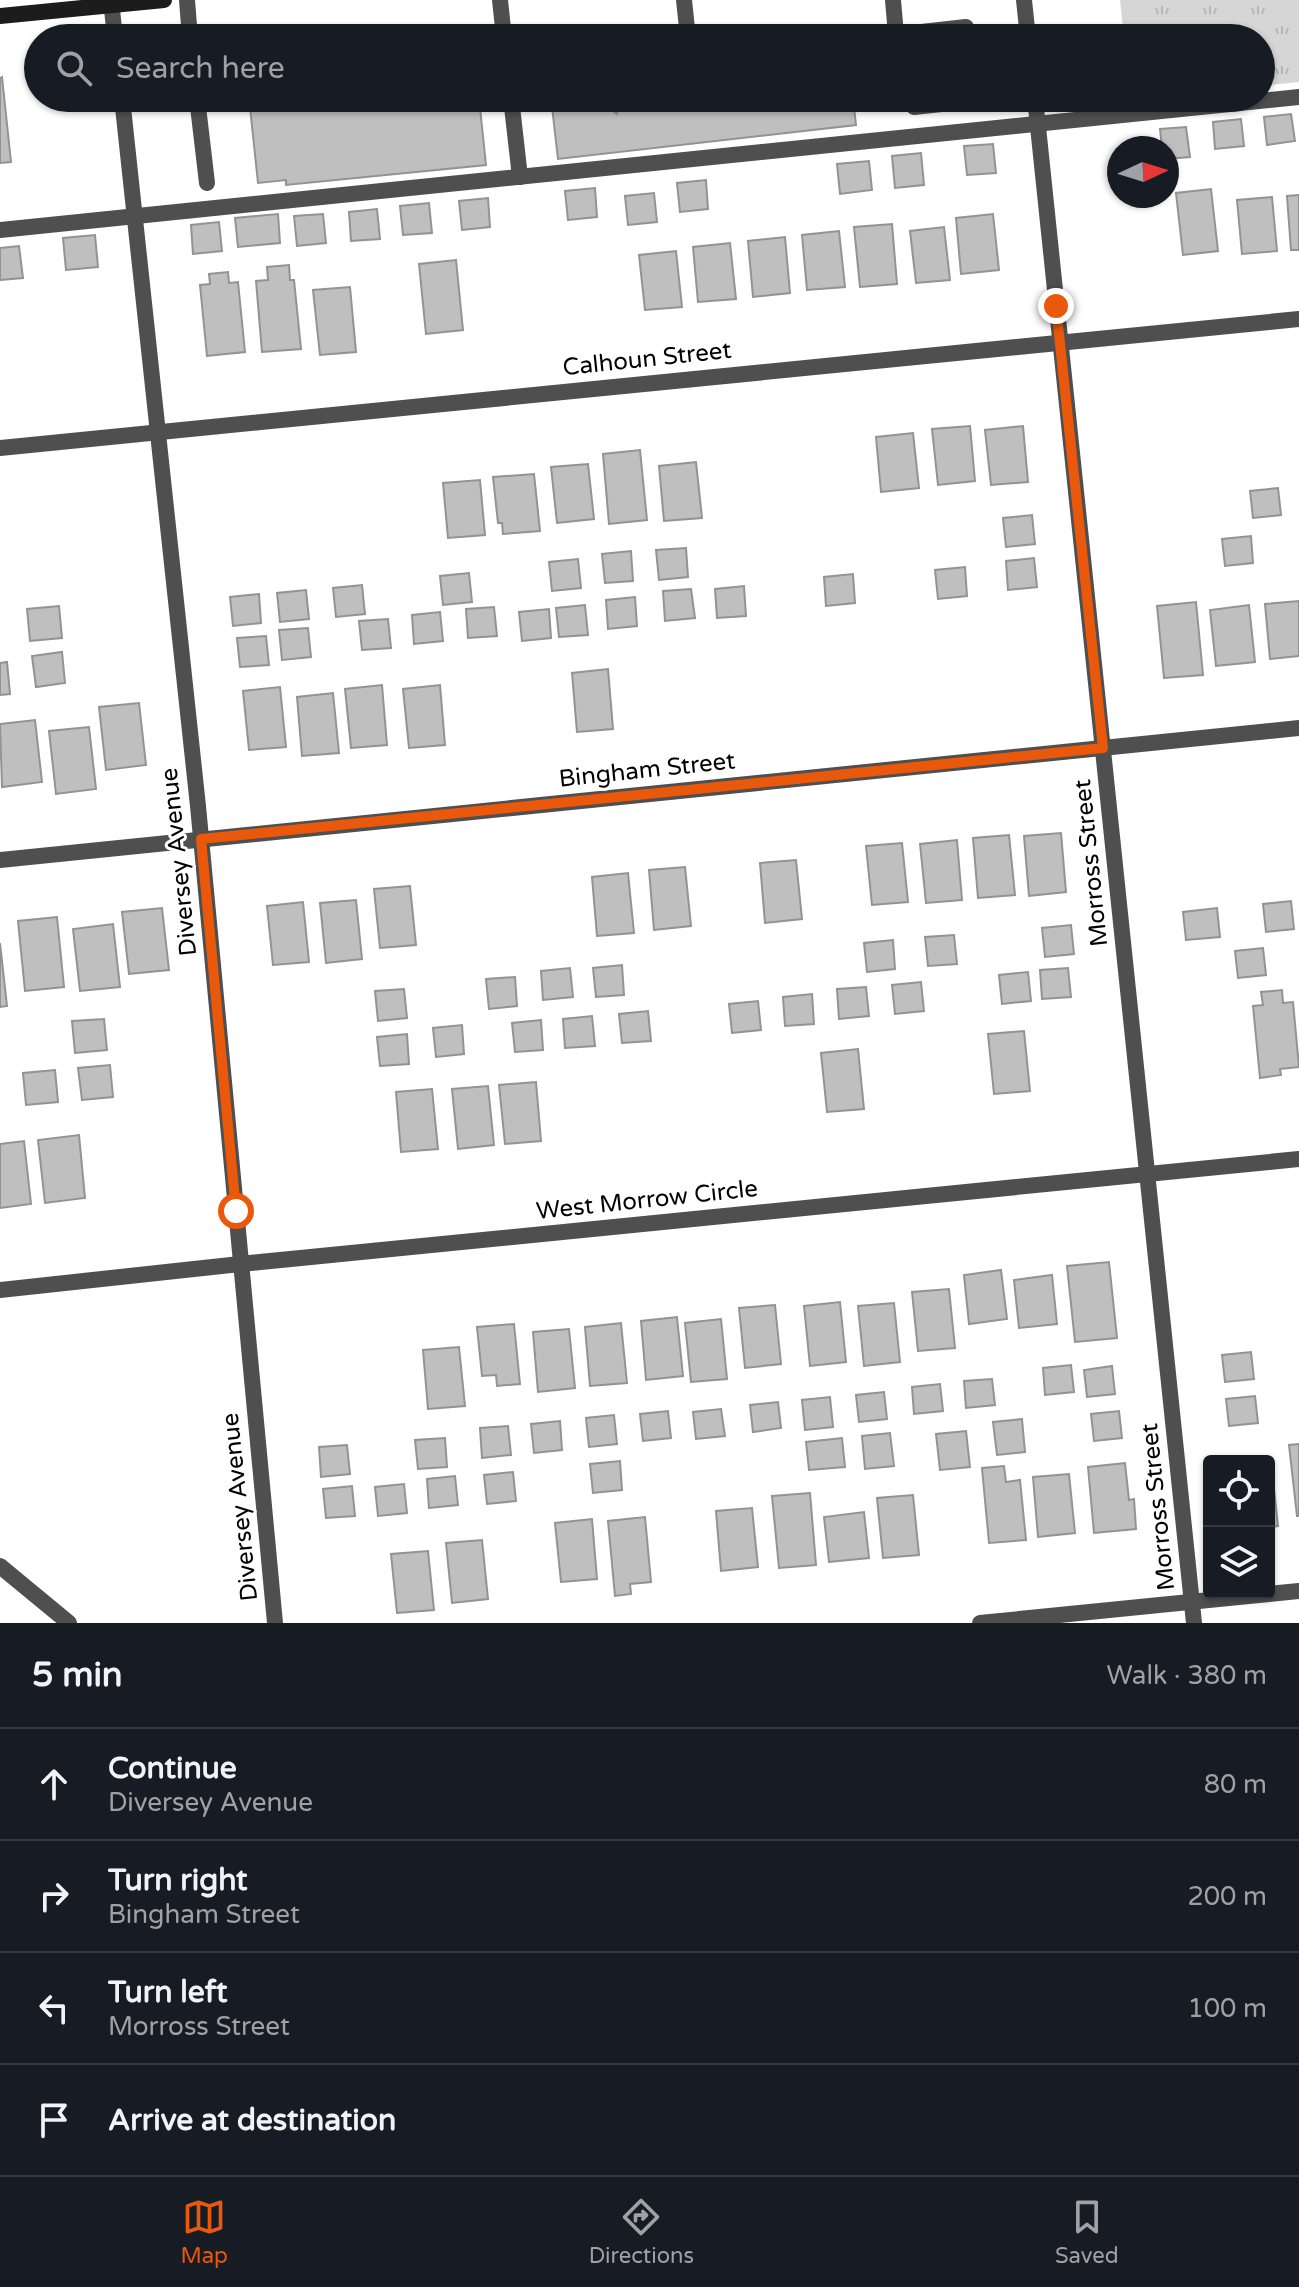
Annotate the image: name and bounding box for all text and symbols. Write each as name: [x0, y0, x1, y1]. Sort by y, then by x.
search box: [24, 24, 1275, 112]
icon: search: [52, 46, 96, 90]
text: Search here: [116, 50, 285, 87]
north arrow: [1107, 136, 1179, 208]
route end: [1038, 288, 1074, 324]
street label: Calhoun Street: [561, 336, 733, 382]
street label: Bingham Street: [557, 746, 737, 794]
street label: Diversey Avenue: [155, 766, 203, 958]
street label: Morross Street: [1068, 778, 1114, 948]
street label: West Morrow Circle: [535, 1174, 759, 1226]
route start: [218, 1193, 254, 1229]
street label: Diversey Avenue: [216, 1411, 264, 1603]
street label: Morross Street: [1135, 1422, 1181, 1592]
map controls: [1203, 1455, 1275, 1599]
button: locate: [1203, 1455, 1275, 1527]
button: layers: [1203, 1527, 1275, 1599]
text: 5 min: [32, 1655, 123, 1696]
text: Walk · 380 m: [1107, 1660, 1267, 1691]
text: Continue: [108, 1750, 237, 1787]
icon: ahead: [32, 1762, 76, 1806]
text: 80 m: [1204, 1769, 1267, 1800]
text: Diversey Avenue: [108, 1787, 313, 1818]
text: Turn right: [108, 1862, 248, 1899]
icon: right: [32, 1874, 76, 1918]
text: 200 m: [1187, 1881, 1267, 1912]
text: Bingham Street: [108, 1899, 300, 1930]
text: Turn left: [108, 1974, 227, 2011]
icon: left: [32, 1986, 76, 2030]
text: 100 m: [1187, 1993, 1267, 2024]
text: Morross Street: [108, 2011, 290, 2042]
icon: arrive: [32, 2098, 76, 2142]
text: Arrive at destination: [108, 2102, 396, 2139]
tab: Map: [180, 2195, 228, 2269]
tab: Directions: [589, 2195, 694, 2269]
tab: Saved: [1055, 2195, 1119, 2269]

